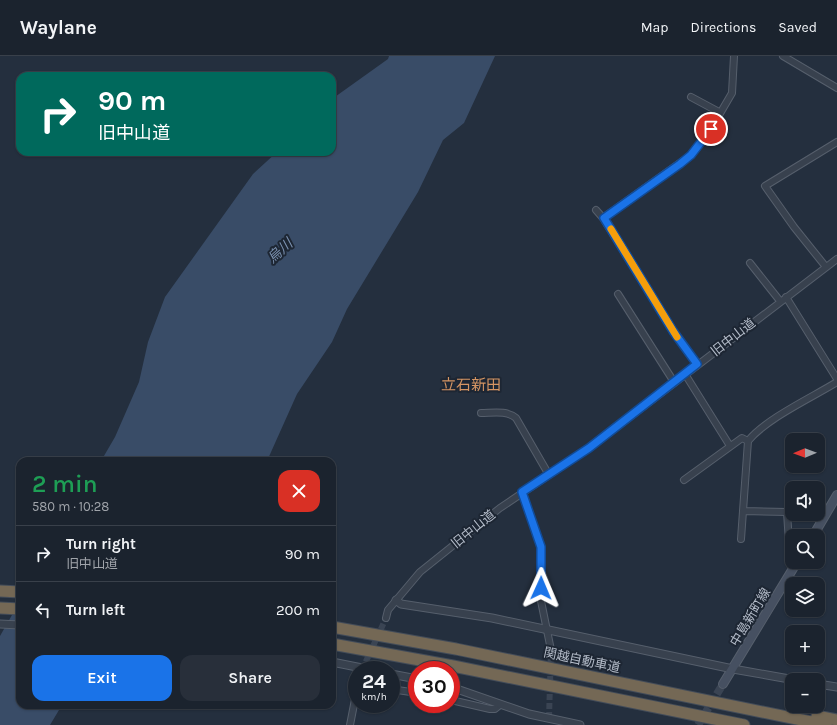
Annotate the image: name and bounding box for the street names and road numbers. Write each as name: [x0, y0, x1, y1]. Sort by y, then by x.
street label: 旧中山道: [708, 315, 758, 359]
street label: 旧中山道: [448, 507, 498, 551]
street label: 中島新町線: [727, 585, 773, 649]
street label: 関越自動車道: [542, 645, 622, 675]

